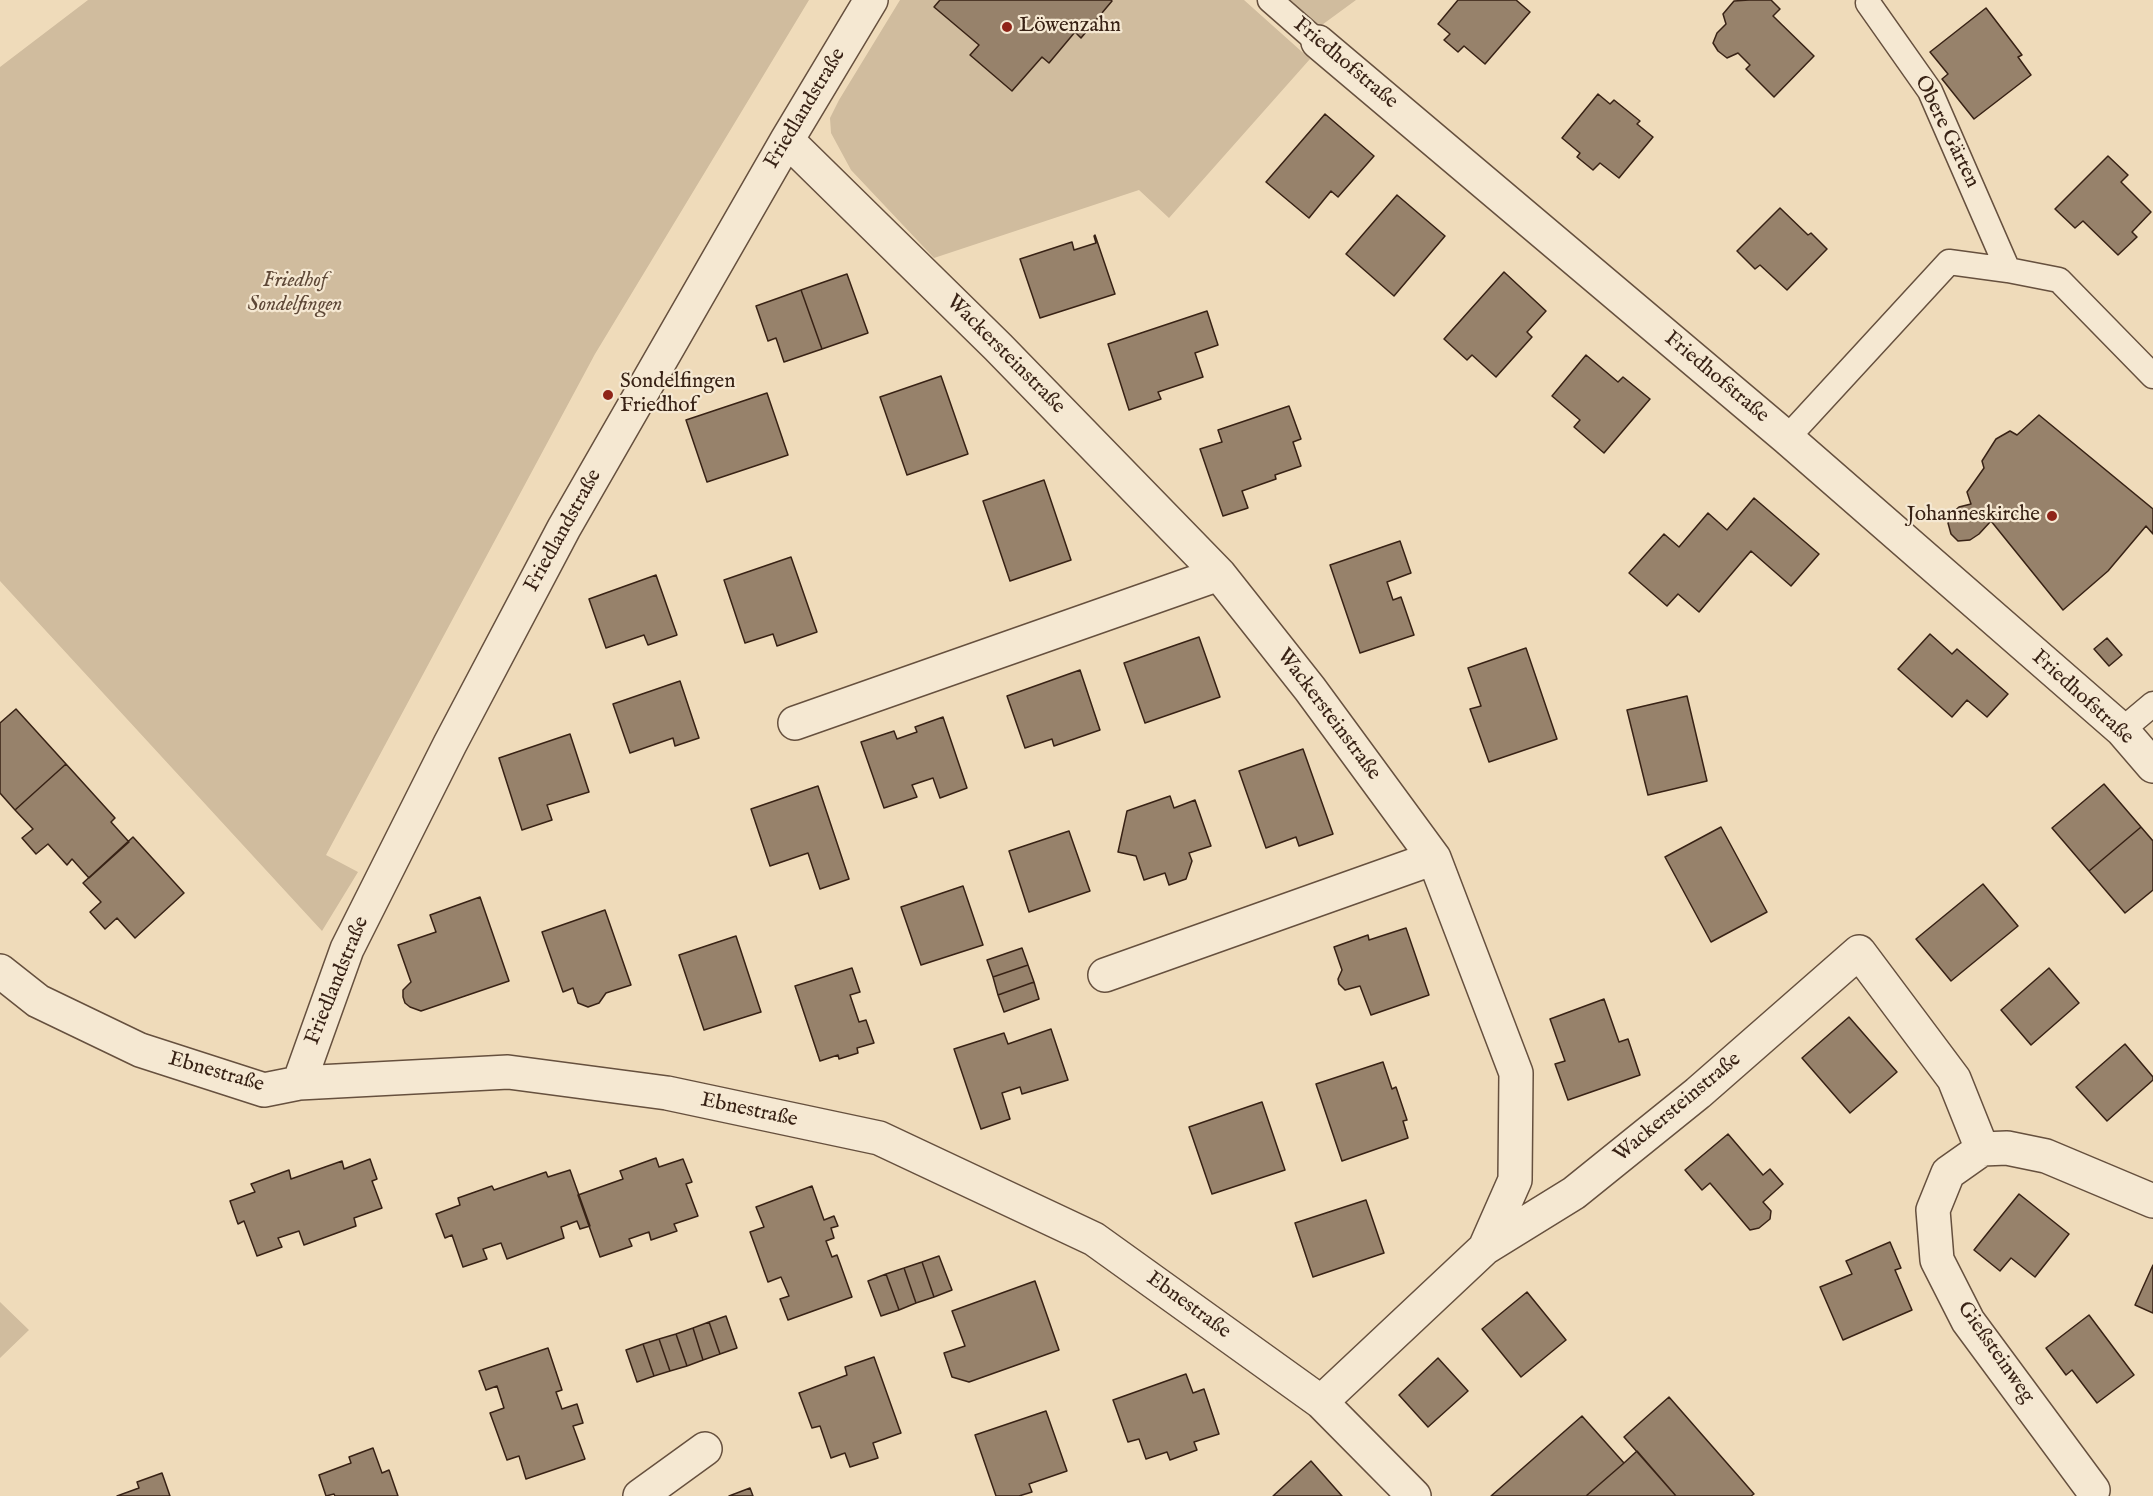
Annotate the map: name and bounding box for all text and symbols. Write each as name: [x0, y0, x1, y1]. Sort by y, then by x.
street label: Friedhofstraße: [1288, 13, 1402, 115]
place label: Löwenzahn: [1019, 14, 1121, 40]
marker: Löwenzahn: [1000, 20, 1014, 34]
street label: Friedlandstraße: [760, 44, 852, 174]
street label: Obere Gärten: [1908, 72, 1984, 192]
park label: Friedhof Sondelfingen: [248, 269, 342, 319]
street label: Wackersteinstraße: [940, 290, 1070, 420]
street label: Friedhofstraße: [1659, 327, 1773, 429]
place label: Sondelfingen Friedhof: [620, 370, 735, 420]
marker: Sondelfingen Friedhof: [601, 388, 615, 402]
street label: Friedlandstraße: [520, 465, 608, 597]
place label: Johanneskirche: [1907, 503, 2040, 529]
marker: Johanneskirche: [2045, 509, 2059, 523]
street label: Wackersteinstraße: [1270, 644, 1386, 786]
street label: Friedhofstraße: [2026, 645, 2138, 751]
street label: Friedlandstraße: [301, 913, 375, 1049]
street label: Ebnestraße: [165, 1047, 267, 1099]
street label: Wackersteinstraße: [1609, 1048, 1747, 1168]
street label: Ebnestraße: [698, 1088, 800, 1134]
street label: Ebnestraße: [1141, 1267, 1235, 1345]
street label: Gießsteinweg: [1951, 1297, 2039, 1409]

